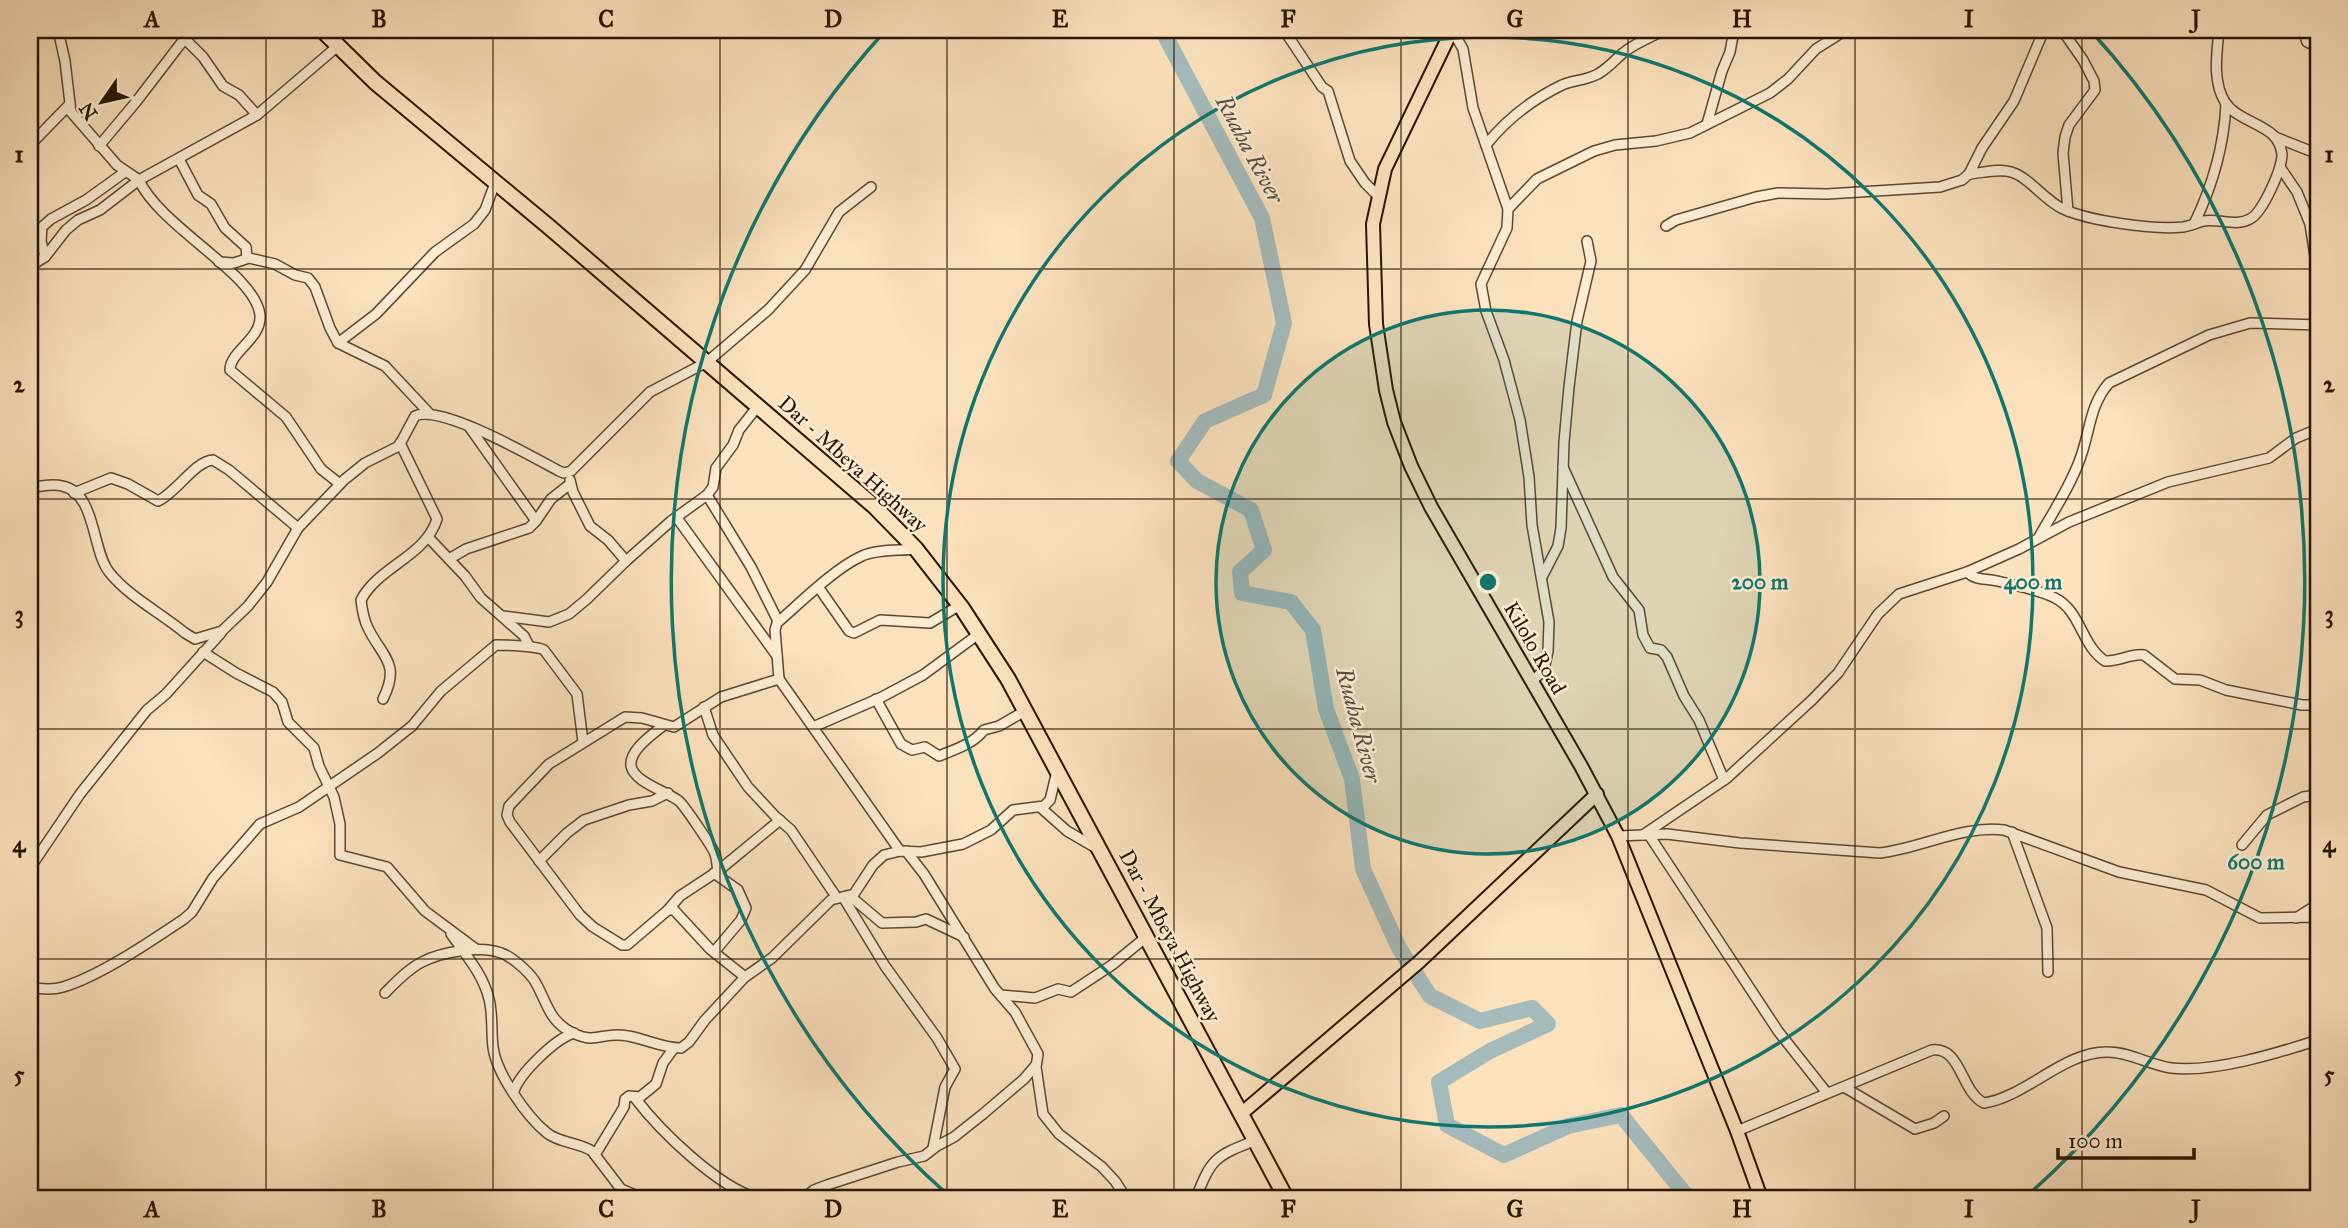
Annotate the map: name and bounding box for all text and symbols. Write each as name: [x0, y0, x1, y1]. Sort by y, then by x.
text: A: [142, 5, 160, 33]
text: B: [371, 5, 387, 33]
text: C: [598, 5, 614, 33]
text: D: [824, 5, 842, 33]
text: E: [1052, 5, 1069, 33]
text: F: [1280, 5, 1296, 33]
text: G: [1507, 5, 1524, 33]
text: H: [1732, 5, 1752, 33]
text: I: [1964, 5, 1974, 33]
text: J: [2188, 5, 2201, 34]
north arrow: [66, 66, 136, 136]
water label: Ruaha River: [1209, 89, 1291, 209]
text: N: [74, 98, 102, 124]
text: 1: [14, 140, 24, 168]
text: 1: [2324, 140, 2334, 168]
text: 2: [13, 370, 25, 398]
text: 2: [2323, 370, 2335, 398]
street label: Dar - Mbeya Highway: [773, 390, 934, 539]
text: 200 m: [1732, 569, 1789, 595]
text: 400 m: [2004, 569, 2063, 595]
centre of rings: [1476, 570, 1500, 594]
street label: Kilolo Road: [1498, 597, 1572, 699]
text: 3: [14, 600, 24, 629]
text: 3: [2324, 600, 2334, 629]
water label: Ruaha River: [1330, 663, 1388, 787]
text: 4: [13, 830, 27, 858]
text: 4: [2323, 830, 2337, 858]
street label: Dar - Mbeya Highway: [1113, 845, 1227, 1028]
text: 600 m: [2227, 849, 2285, 875]
text: 5: [14, 1060, 25, 1088]
text: 5: [2324, 1060, 2335, 1088]
scale bar: [2058, 1116, 2194, 1160]
text: 100 m: [2068, 1128, 2123, 1154]
text: A: [142, 1195, 160, 1223]
text: B: [371, 1195, 387, 1223]
text: C: [598, 1195, 614, 1223]
text: D: [824, 1195, 842, 1223]
text: E: [1052, 1195, 1069, 1223]
text: F: [1280, 1195, 1296, 1223]
text: G: [1507, 1195, 1524, 1223]
text: H: [1732, 1195, 1752, 1223]
text: I: [1964, 1195, 1974, 1223]
text: J: [2188, 1195, 2201, 1224]

